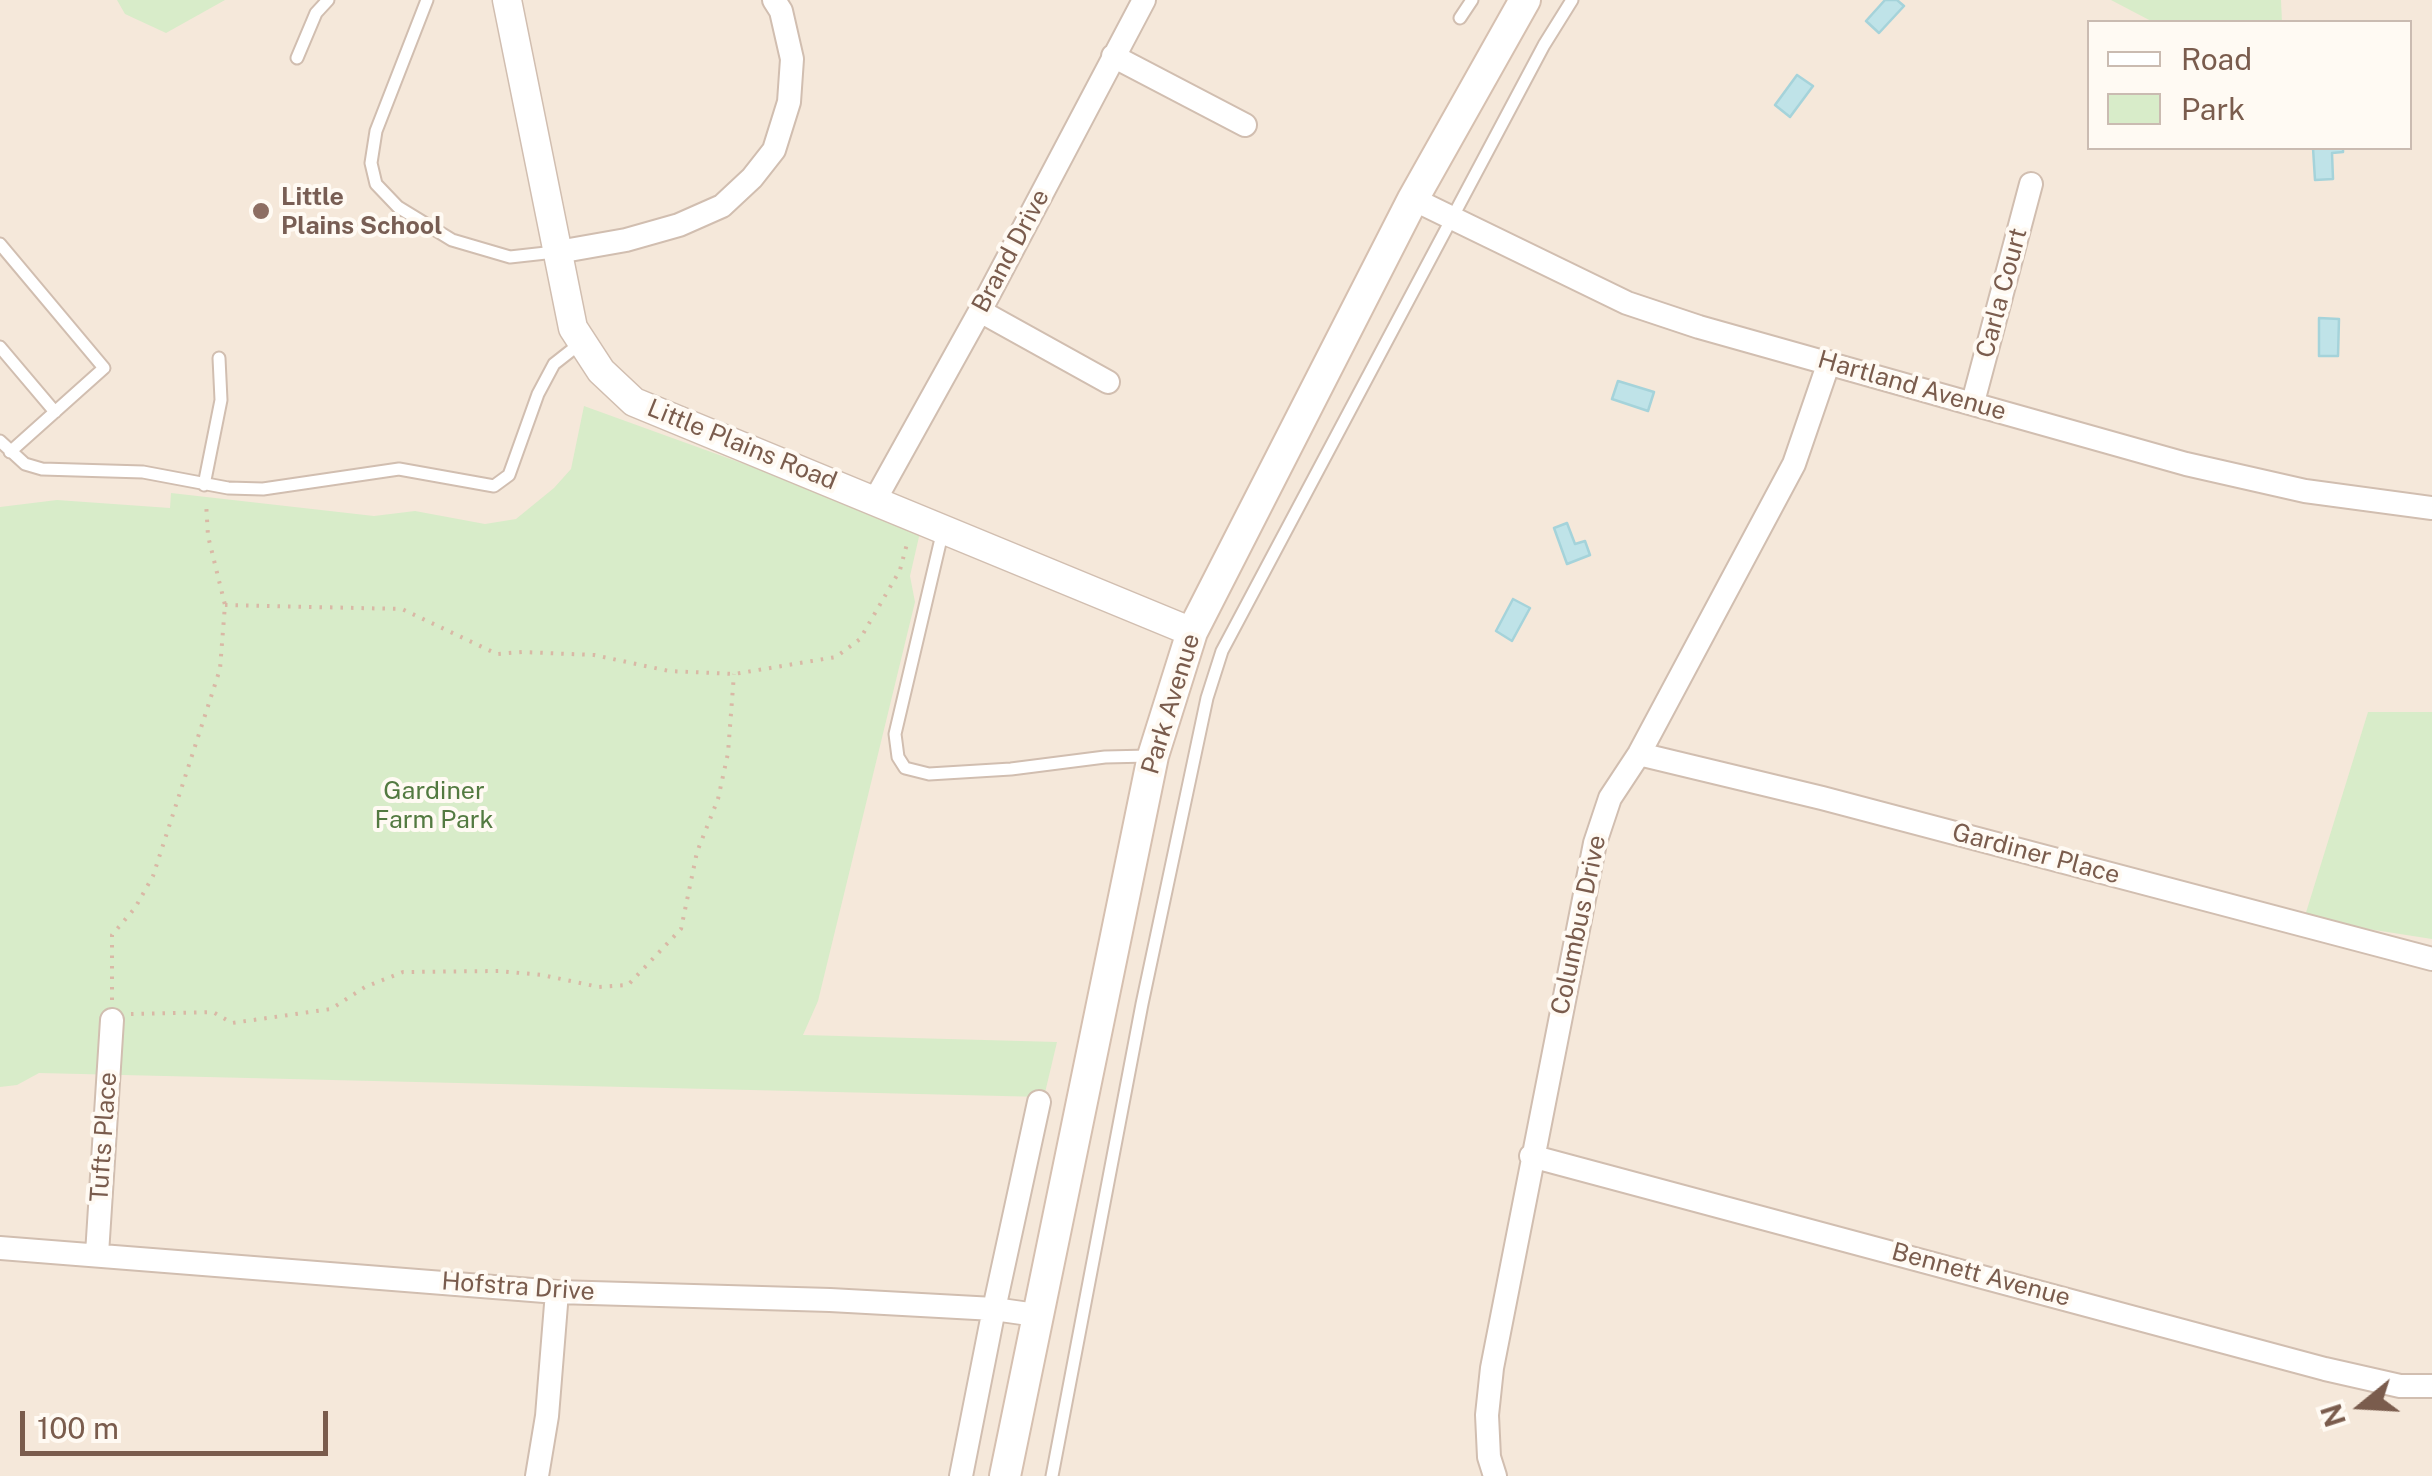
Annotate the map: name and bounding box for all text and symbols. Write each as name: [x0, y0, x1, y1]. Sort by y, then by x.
legend: [2087, 20, 2412, 150]
text: Road: [2181, 41, 2252, 77]
text: Park: [2181, 91, 2245, 127]
place label: Little Plains School: [281, 182, 442, 241]
street label: Brand Drive: [966, 184, 1056, 318]
marker: Little Plains School: [250, 200, 272, 222]
street label: Carla Court: [1970, 225, 2034, 361]
street label: Hartland Avenue: [1814, 345, 2010, 427]
street label: Little Plains Road: [643, 393, 841, 497]
street label: Park Avenue: [1135, 630, 1207, 778]
park label: Gardiner Farm Park: [374, 776, 494, 835]
street label: Gardiner Place: [1949, 817, 2123, 891]
street label: Columbus Drive: [1545, 833, 1613, 1017]
street label: Tufts Place: [84, 1071, 124, 1203]
street label: Bennett Avenue: [1888, 1237, 2074, 1313]
street label: Hofstra Drive: [440, 1267, 596, 1307]
north arrow: [2312, 1356, 2412, 1456]
scale bar: [25, 1391, 332, 1453]
text: N: [2314, 1400, 2352, 1431]
text: 100 m: [37, 1410, 119, 1446]

